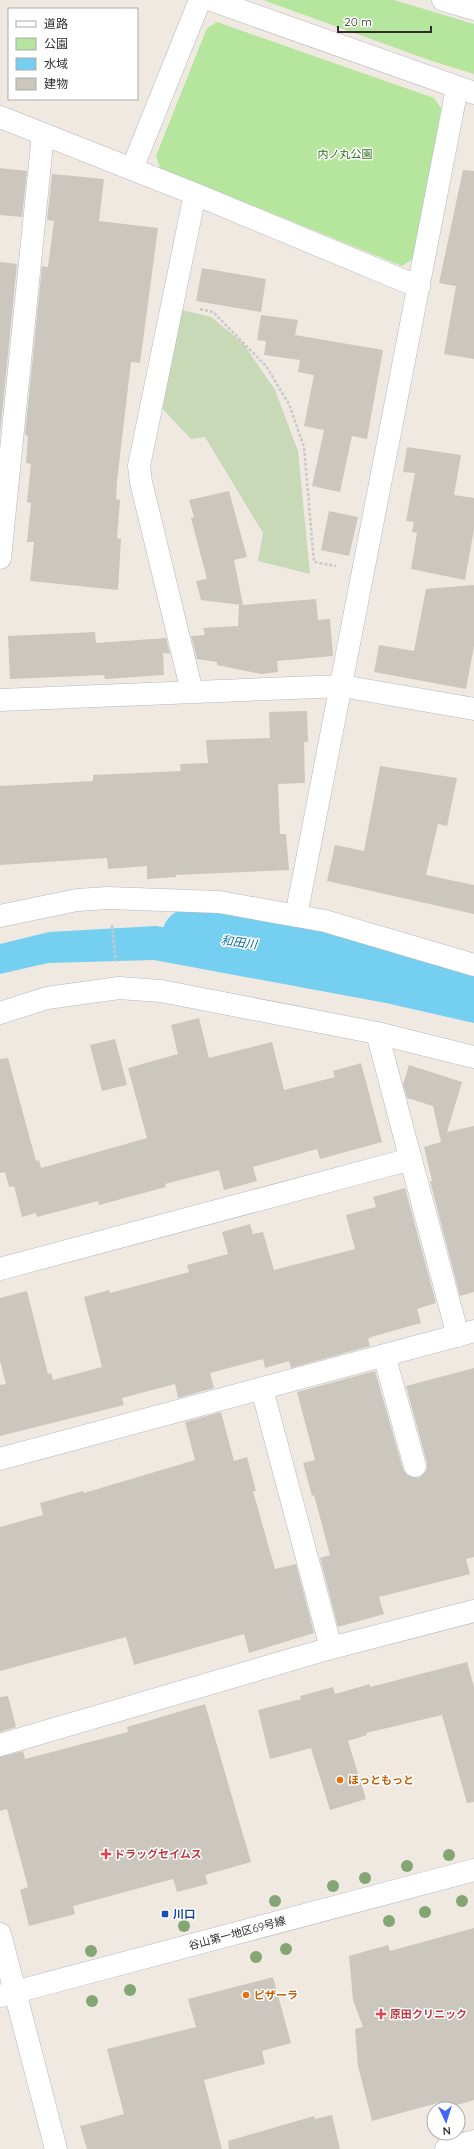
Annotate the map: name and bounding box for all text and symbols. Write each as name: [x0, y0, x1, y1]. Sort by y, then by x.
legend: [8, 8, 138, 100]
scale bar: [338, 8, 431, 34]
text: 20 m: [344, 14, 372, 29]
text: 道路: [44, 16, 68, 31]
text: 公園: [44, 36, 68, 51]
text: 水域: [44, 56, 68, 71]
text: 建物: [44, 76, 68, 91]
park label: 内ノ丸公園: [318, 147, 373, 161]
water label: 和田川: [220, 932, 260, 952]
place label: ほっともっと: [348, 1773, 414, 1787]
marker: ほっともっと: [335, 1775, 345, 1785]
place label: ドラッグセイムス: [114, 1847, 202, 1861]
marker: ドラッグセイムス: [101, 1849, 111, 1859]
place label: 川口: [173, 1907, 195, 1921]
marker: 川口: [160, 1909, 170, 1919]
street label: 谷山第一地区69号線: [187, 1913, 287, 1953]
place label: ピザーラ: [254, 1988, 298, 2002]
marker: ピザーラ: [241, 1990, 251, 2000]
place label: 原田クリニック: [390, 2007, 467, 2021]
marker: 原田クリニック: [375, 2008, 387, 2020]
north arrow: [426, 2101, 466, 2141]
text: N: [442, 2124, 451, 2138]

